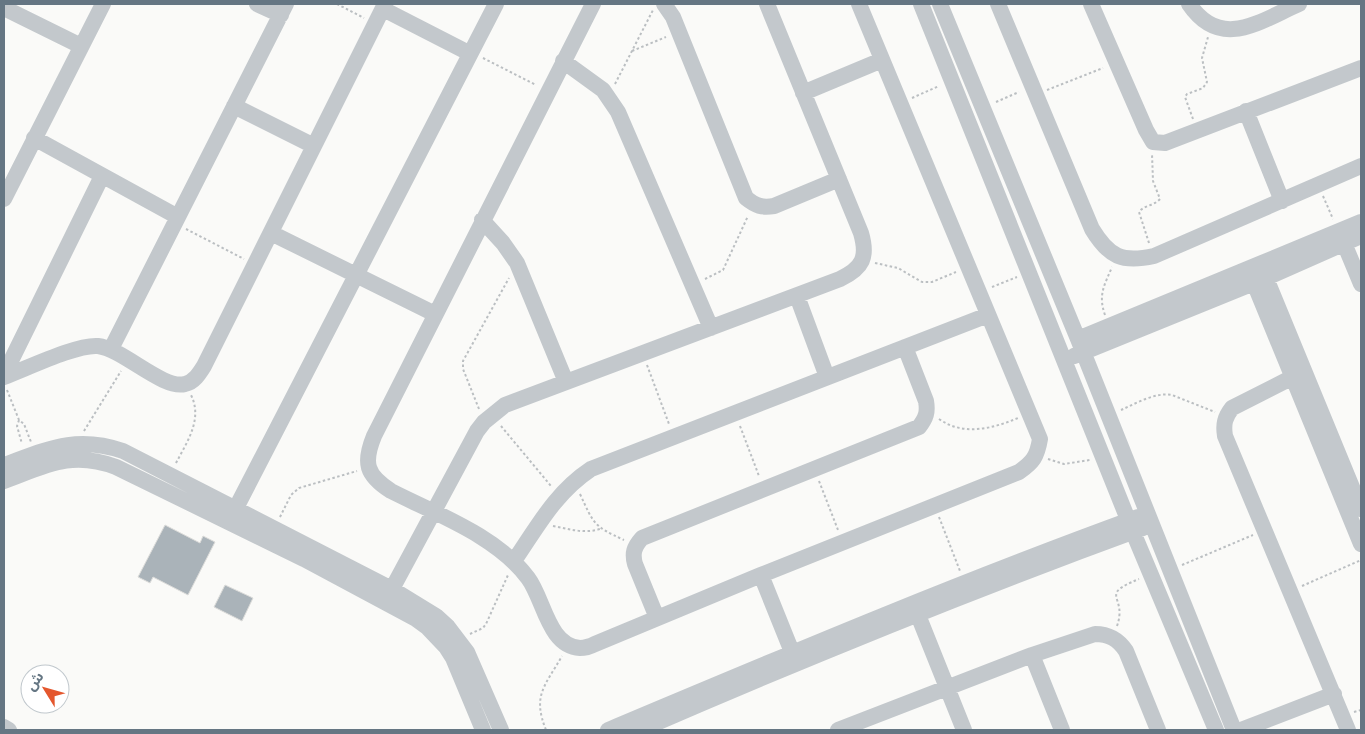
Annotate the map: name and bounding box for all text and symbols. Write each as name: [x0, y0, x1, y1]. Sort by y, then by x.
north arrow: [20, 664, 70, 714]
text: ش: [22, 669, 47, 694]

